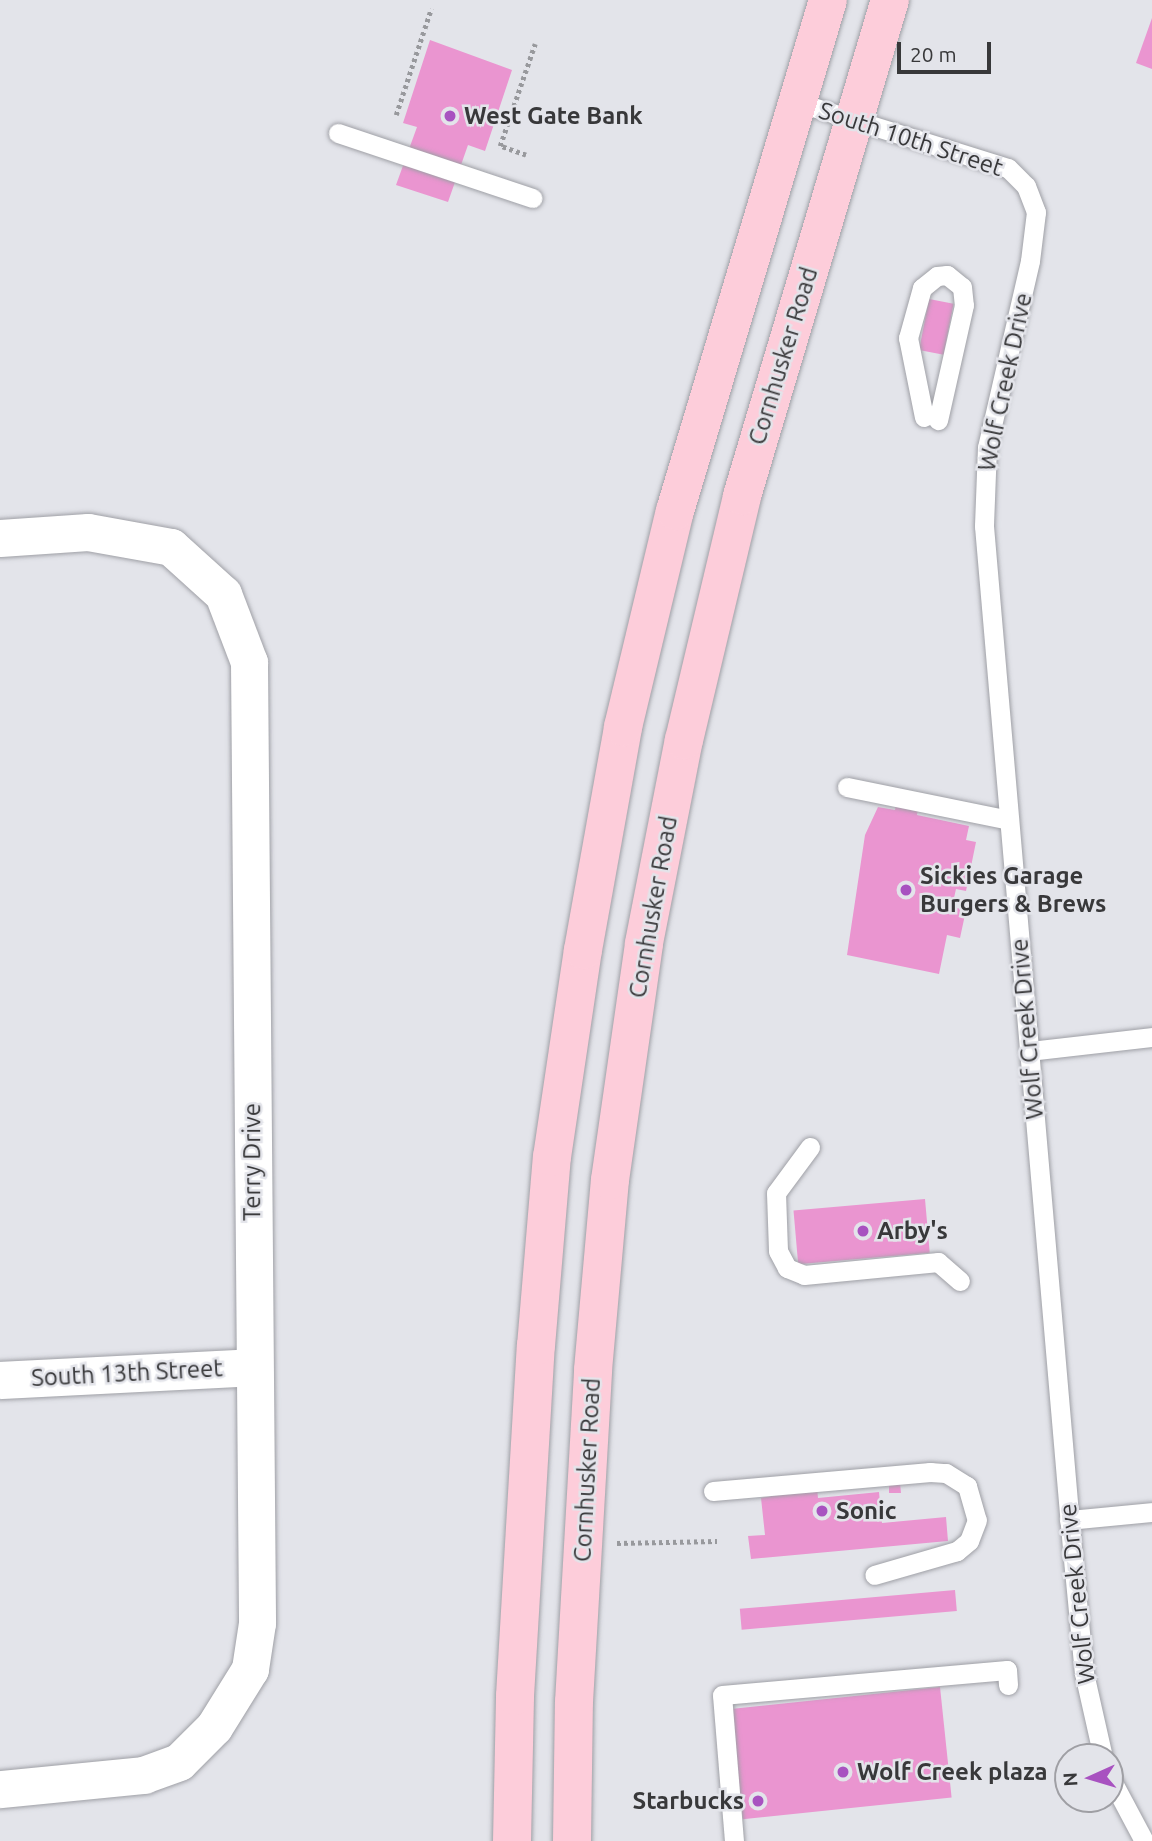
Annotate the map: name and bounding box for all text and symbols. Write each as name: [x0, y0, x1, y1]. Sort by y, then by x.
scale bar: [900, 28, 995, 72]
text: 20 m: [910, 42, 957, 66]
street label: South 10th Street: [815, 96, 1007, 182]
place label: West Gate Bank: [464, 102, 643, 130]
marker: West Gate Bank: [442, 108, 458, 124]
street label: Cornhusker Road: [742, 264, 824, 448]
street label: Wolf Creek Drive: [972, 290, 1038, 474]
street label: Cornhusker Road: [623, 814, 683, 1000]
place label: Sickies Garage Burgers & Brews: [920, 862, 1106, 918]
marker: Sickies Garage Burgers & Brews: [898, 882, 914, 898]
street label: Wolf Creek Drive: [1005, 937, 1049, 1121]
street label: Terry Drive: [238, 1103, 266, 1221]
place label: Arby's: [877, 1217, 948, 1245]
marker: Arby's: [855, 1223, 871, 1239]
street label: South 13th Street: [31, 1354, 223, 1392]
street label: Cornhusker Road: [568, 1377, 606, 1563]
place label: Sonic: [836, 1497, 897, 1525]
street label: Wolf Creek Drive: [1053, 1502, 1101, 1686]
marker: Sonic: [814, 1503, 830, 1519]
north arrow: [1054, 1743, 1124, 1813]
place label: Wolf Creek plaza: [857, 1758, 1048, 1786]
marker: Wolf Creek plaza: [835, 1764, 851, 1780]
text: N: [1059, 1771, 1082, 1787]
place label: Starbucks: [633, 1787, 744, 1815]
marker: Starbucks: [750, 1793, 766, 1809]

